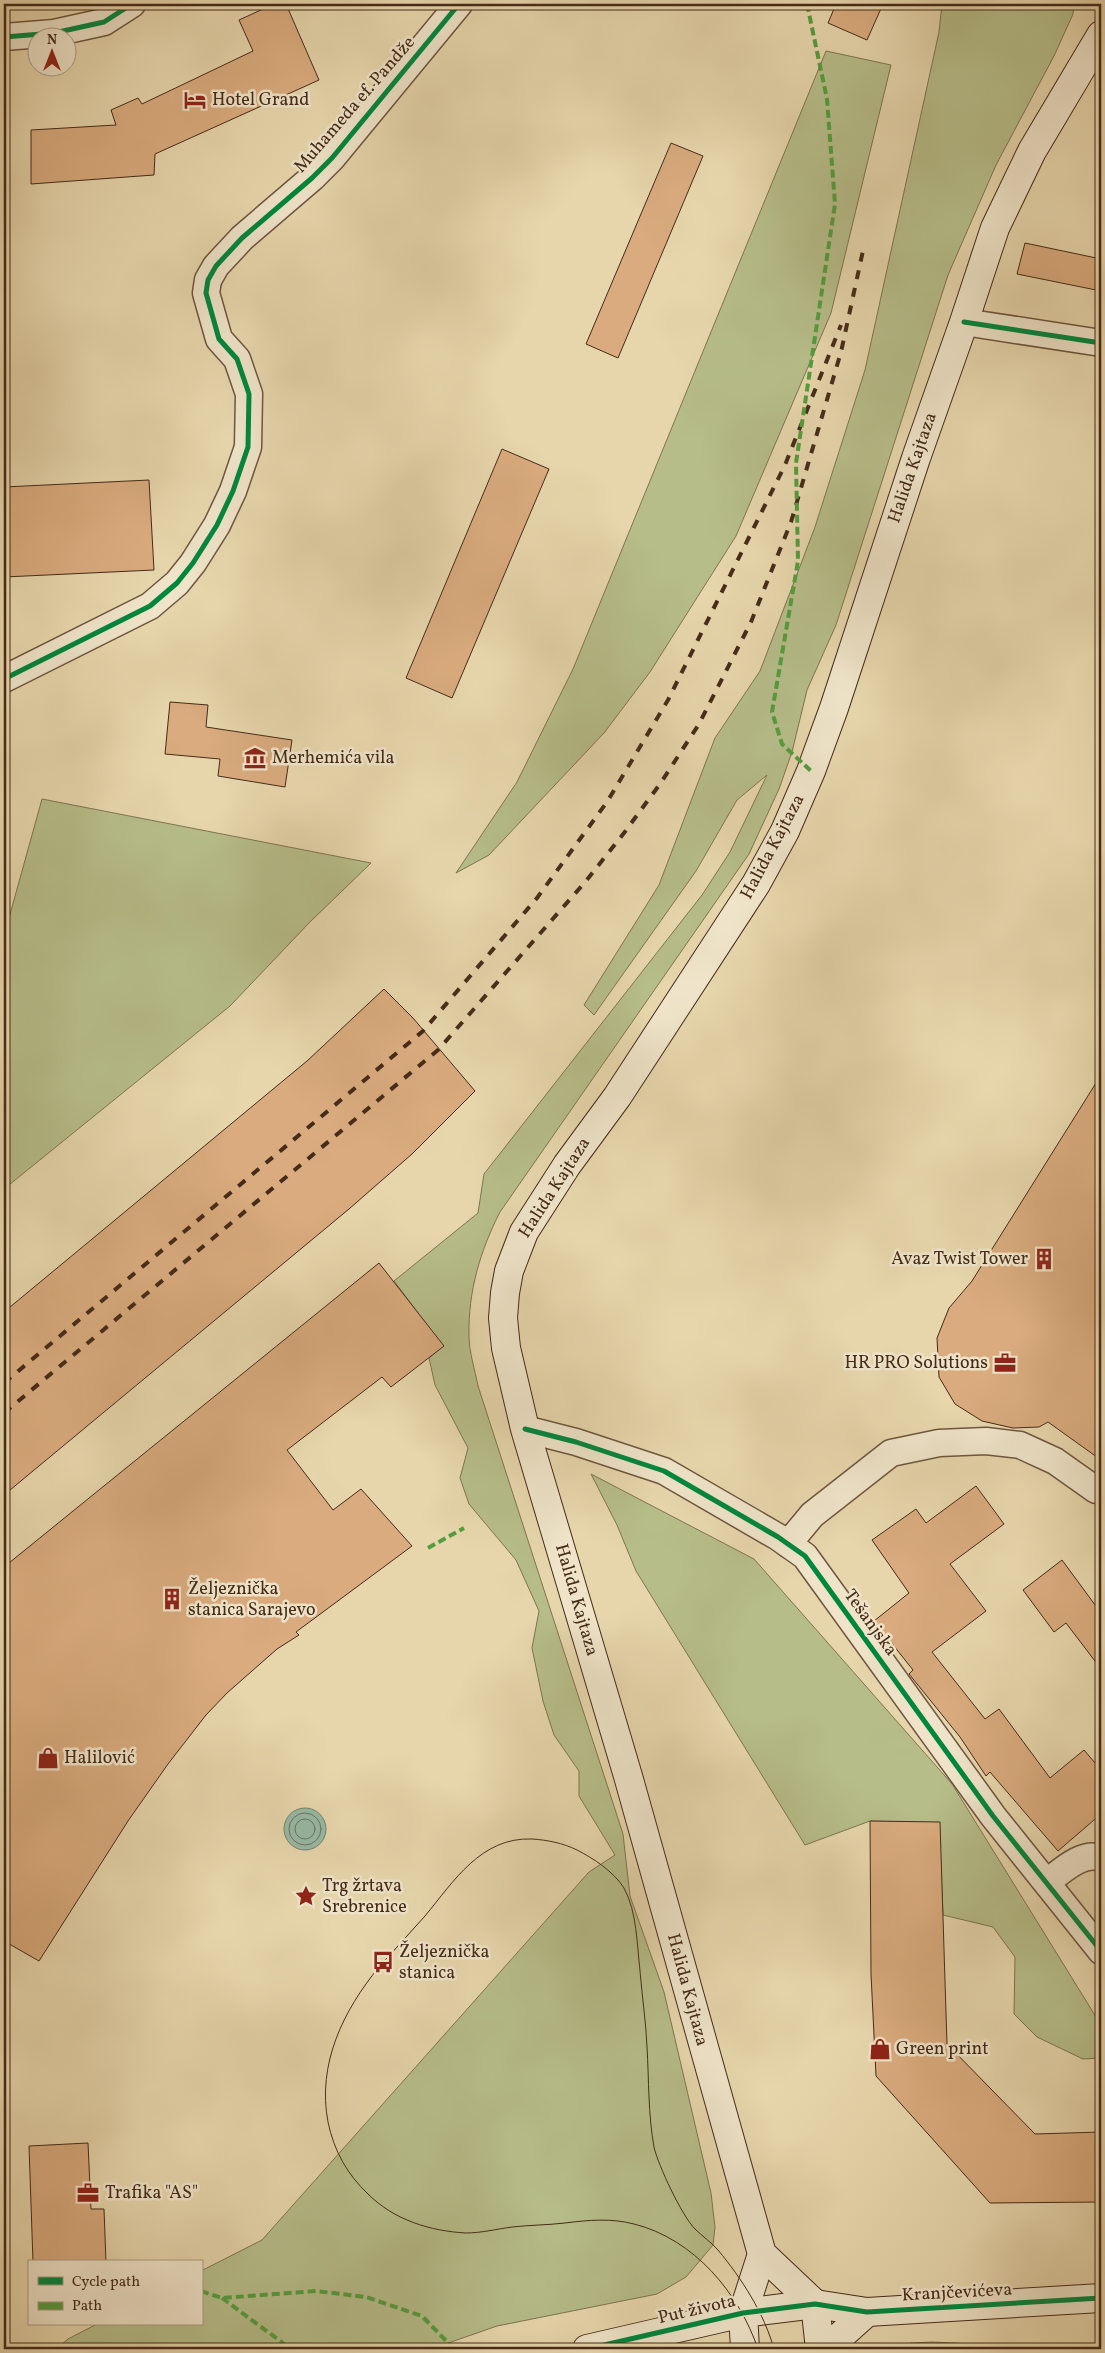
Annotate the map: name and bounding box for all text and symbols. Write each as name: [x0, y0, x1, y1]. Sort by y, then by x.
north arrow: [28, 28, 78, 78]
text: N: [47, 31, 57, 50]
street label: Muhameda ef. Pandže: [289, 31, 421, 179]
hotel icon: Hotel Grand: [182, 87, 208, 113]
place label: Hotel Grand: [212, 88, 309, 113]
street label: Halida Kajtaza: [882, 409, 944, 527]
museum icon: Merhemića vila: [242, 745, 268, 771]
place label: Merhemića vila: [272, 746, 394, 771]
street label: Halida Kajtaza: [735, 790, 811, 904]
street label: Halida Kajtaza: [513, 1133, 597, 1243]
building icon: Avaz Twist Tower: [1031, 1246, 1057, 1272]
place label: Avaz Twist Tower: [891, 1247, 1028, 1272]
office icon: HR PRO Solutions: [992, 1350, 1018, 1376]
place label: HR PRO Solutions: [844, 1351, 988, 1376]
street label: Halida Kajtaza: [548, 1541, 604, 1659]
place label: Željeznička stanica Sarajevo: [188, 1577, 316, 1623]
street label: Tešanjska: [837, 1585, 903, 1661]
building icon: Željeznička stanica Sarajevo: [159, 1586, 185, 1612]
shop icon: Halilović: [35, 1745, 61, 1771]
place label: Halilović: [64, 1746, 135, 1771]
place label: Trg žrtava Srebrenice: [322, 1874, 407, 1920]
place icon: Trg žrtava Srebrenice: [293, 1883, 319, 1909]
street label: Halida Kajtaza: [660, 1931, 714, 2049]
place label: Željeznička stanica: [399, 1940, 489, 1986]
bus stop icon: Željeznička stanica: [370, 1949, 396, 1975]
shop icon: Green print: [867, 2036, 893, 2062]
place label: Green print: [896, 2037, 988, 2062]
office icon: Trafika "AS": [75, 2180, 101, 2206]
place label: Trafika "AS": [105, 2181, 198, 2206]
legend: [28, 2260, 202, 2326]
text: Cycle path: [72, 2272, 140, 2293]
street label: Kranjčevićeva: [901, 2278, 1013, 2308]
street label: Put života: [656, 2289, 738, 2331]
text: Path: [72, 2296, 102, 2317]

